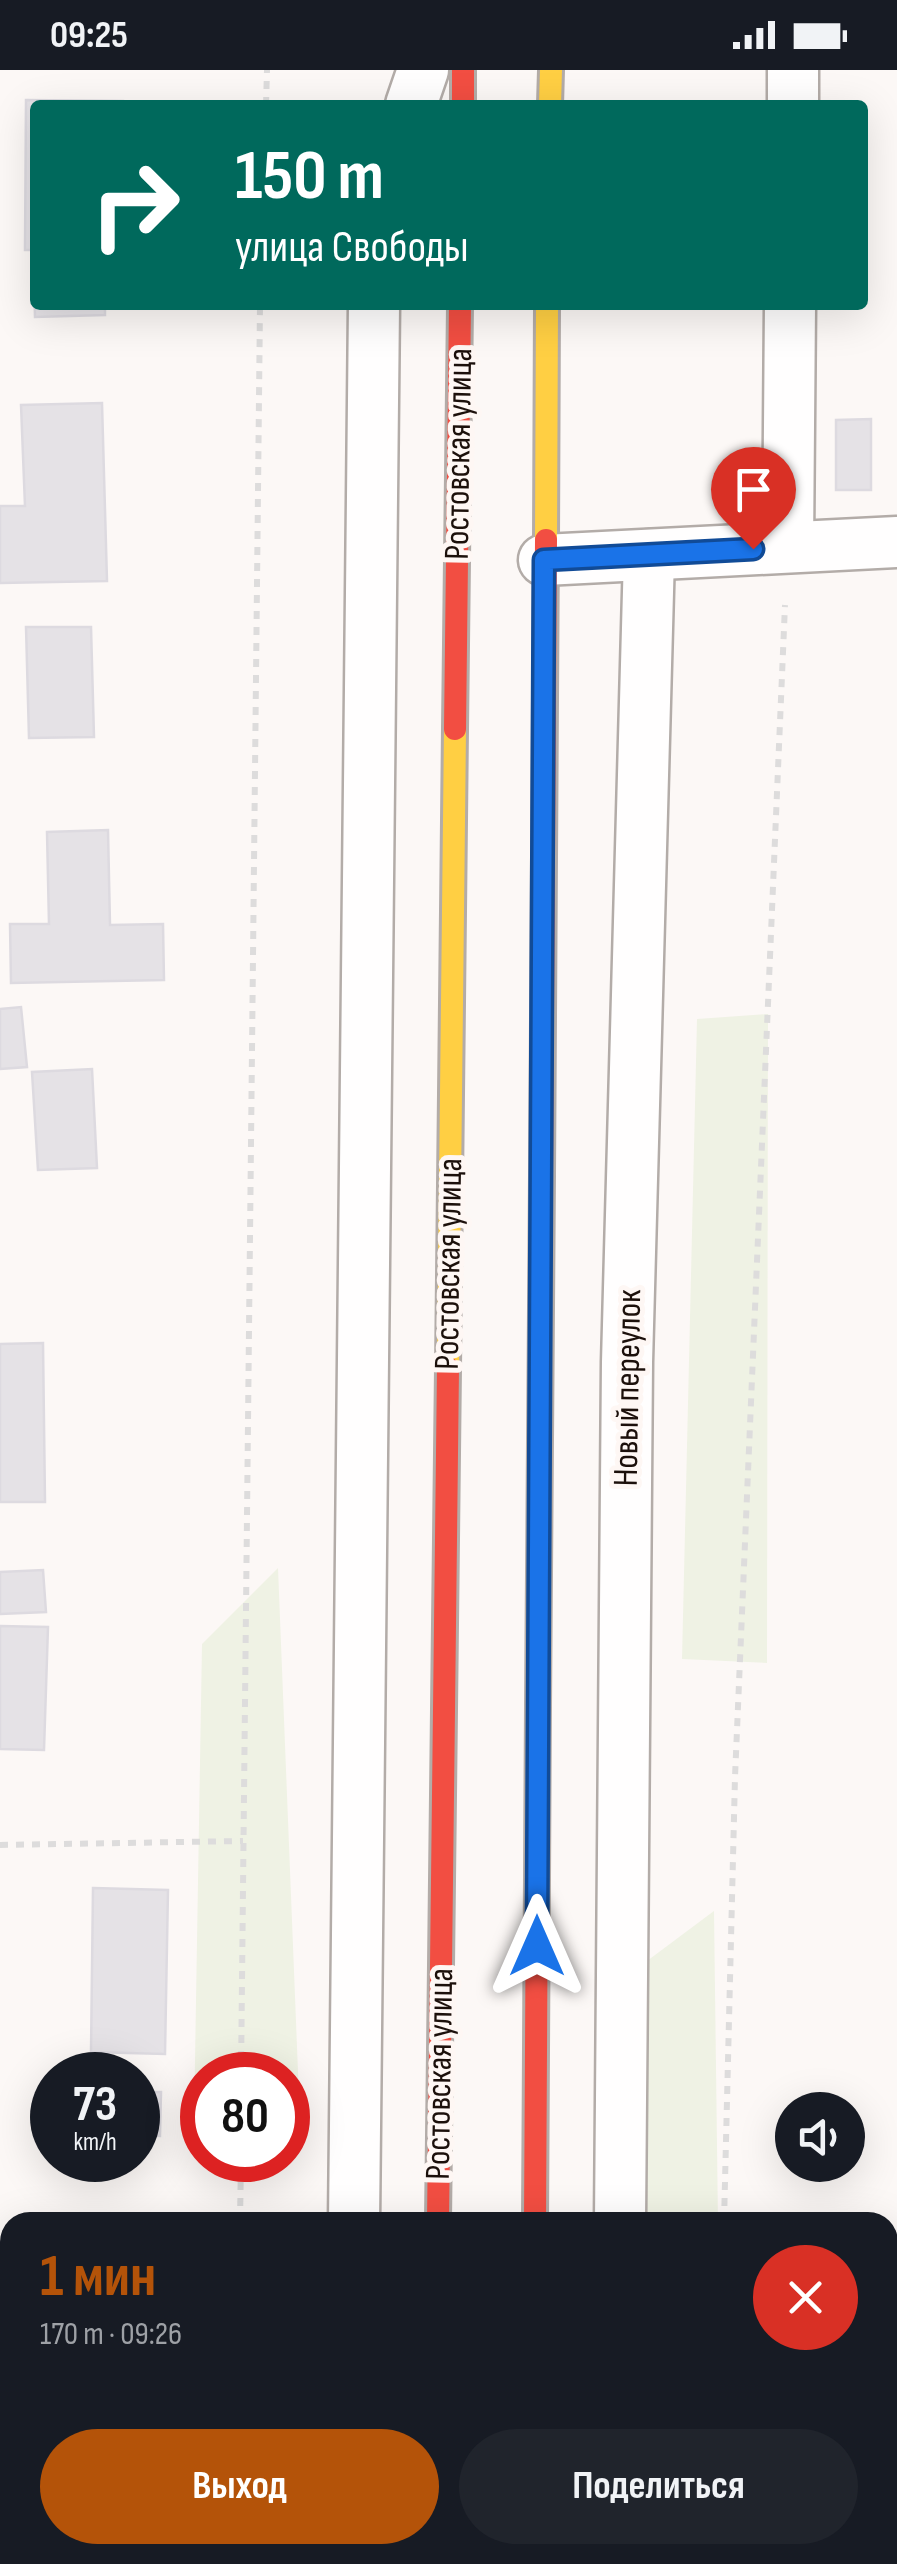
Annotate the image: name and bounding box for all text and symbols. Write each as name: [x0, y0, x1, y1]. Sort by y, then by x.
text: 09:25: [50, 13, 128, 58]
text: 150 m: [235, 135, 384, 219]
icon: right: [70, 140, 200, 270]
text: улица Свободы: [235, 220, 469, 275]
street label: Ростовская улица: [436, 348, 482, 560]
pin: [711, 447, 796, 550]
icon: arrive: [726, 462, 781, 517]
street label: Ростовская улица: [426, 1158, 472, 1370]
street label: Новый переулок: [605, 1288, 651, 1487]
position arrow: [485, 1894, 589, 1998]
street label: Ростовская улица: [417, 1968, 463, 2180]
speed limit sign: 80: [180, 2052, 310, 2182]
text: 73: [73, 2075, 117, 2135]
map controls: [775, 2092, 865, 2182]
button: sound: [775, 2092, 865, 2182]
text: km/h: [73, 2127, 117, 2158]
text: 1 мин: [40, 2241, 156, 2313]
button: close: [753, 2245, 858, 2350]
text: 170 m · 09:26: [40, 2315, 182, 2354]
button: Выход: [40, 2429, 439, 2544]
button: Поделиться: [459, 2429, 858, 2544]

